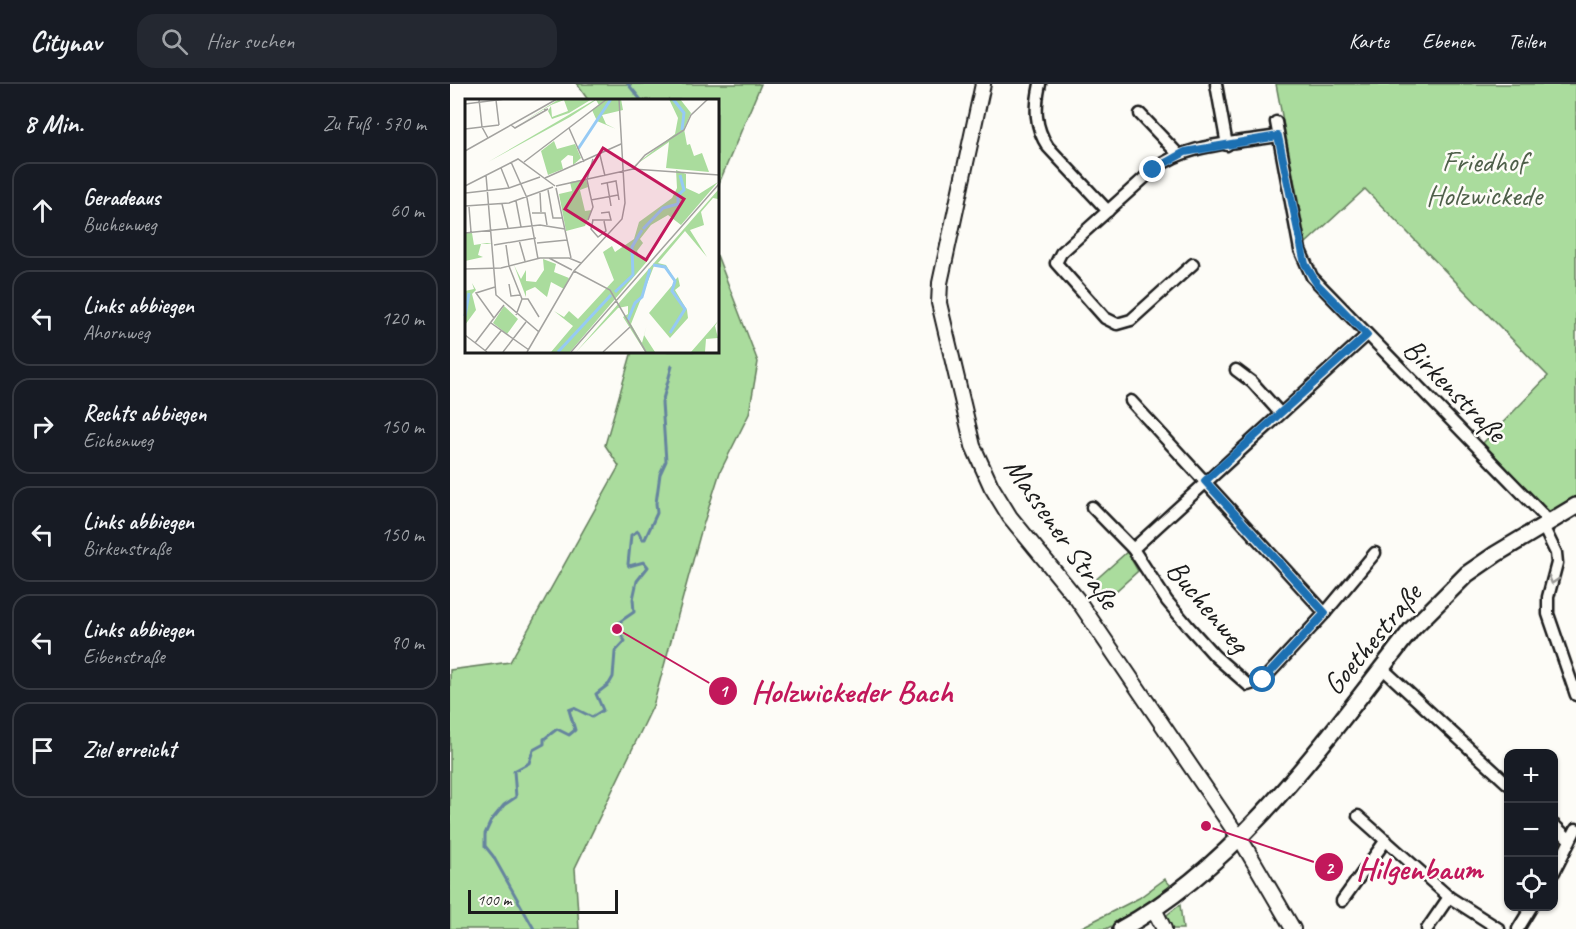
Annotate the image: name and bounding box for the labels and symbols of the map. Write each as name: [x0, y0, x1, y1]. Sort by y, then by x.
inset map: [465, 99, 718, 352]
park label: Friedhof Holzwickede: [1426, 142, 1544, 214]
route end: [1139, 156, 1165, 182]
street label: Birkenstraße: [1395, 330, 1517, 452]
street label: Massener Straße: [996, 450, 1129, 618]
street label: Buchenweg: [1158, 552, 1259, 662]
street label: Goethestraße: [1314, 574, 1431, 703]
one-way arrow: [1548, 574, 1560, 585]
callout: Holzwickeder Bach: [708, 666, 965, 716]
route start: [1249, 666, 1275, 692]
text: Holzwickeder Bach: [751, 671, 954, 712]
text: 1: [719, 680, 729, 702]
callout: Hilgenbaum: [1314, 842, 1495, 892]
text: Hilgenbaum: [1356, 848, 1485, 889]
text: 2: [1325, 857, 1335, 879]
scale bar: [468, 887, 618, 914]

